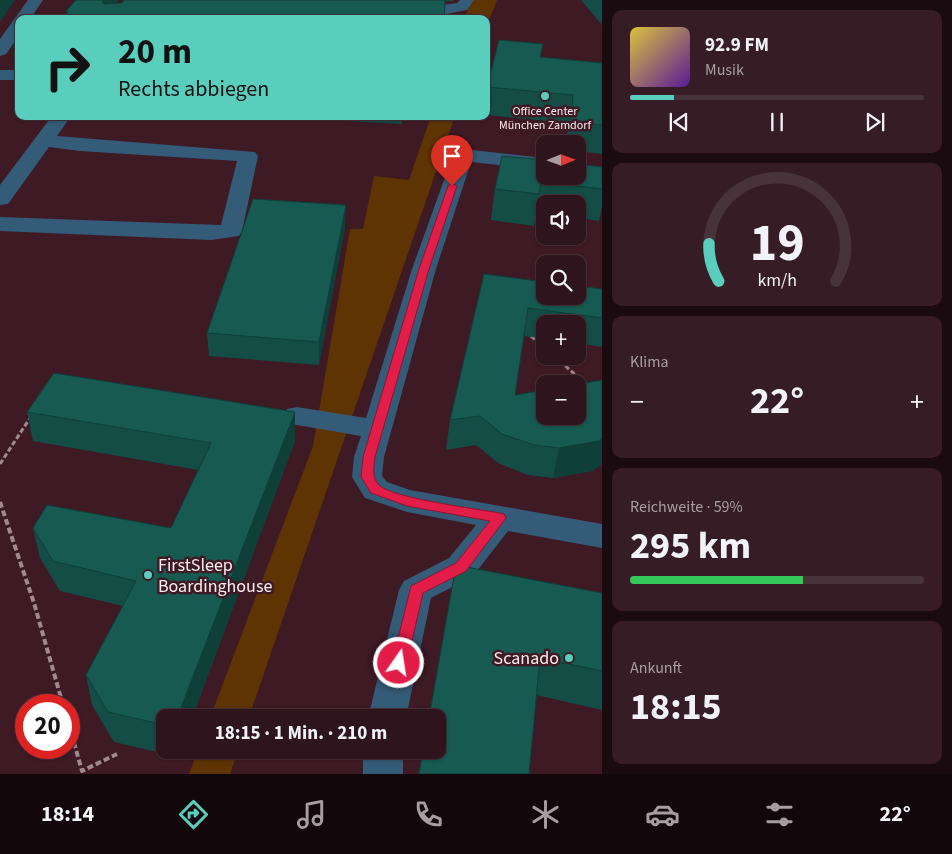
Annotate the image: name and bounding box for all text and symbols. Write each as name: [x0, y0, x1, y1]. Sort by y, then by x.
text: 20 m: [118, 27, 192, 77]
text: 92.9 FM: [705, 32, 769, 59]
icon: right: [35, 35, 100, 100]
text: Musik: [705, 59, 744, 81]
text: Rechts abbiegen: [118, 73, 269, 105]
marker: Office Center München Zamdorf: [539, 90, 551, 102]
place label: Office Center München Zamdorf: [499, 103, 591, 134]
icon: previous: [665, 108, 693, 136]
icon: pause: [763, 108, 791, 136]
icon: next: [861, 108, 889, 136]
pin: [431, 135, 473, 186]
north arrow: [536, 135, 586, 185]
map controls: [536, 135, 586, 425]
icon: arrive: [438, 142, 466, 170]
button: sound: [536, 195, 586, 245]
text: 19: [750, 207, 804, 281]
button: search: [536, 255, 586, 305]
text: km/h: [757, 268, 797, 293]
button: +: [536, 315, 586, 365]
text: Klima: [630, 351, 669, 373]
text: 22°: [750, 374, 804, 428]
button: −: [536, 375, 586, 425]
text: −: [630, 382, 644, 422]
text: +: [910, 382, 924, 422]
text: Reichweite · 59%: [630, 496, 743, 518]
text: 295 km: [630, 519, 751, 573]
place label: FirstSleep Boardinghouse: [158, 553, 272, 599]
marker: FirstSleep Boardinghouse: [142, 569, 154, 581]
position arrow: [372, 636, 424, 688]
place label: Scanado: [494, 646, 559, 671]
marker: Scanado: [563, 652, 575, 664]
text: Ankunft: [630, 657, 682, 679]
text: 18:15: [630, 680, 722, 734]
speed limit sign: 20: [15, 694, 80, 759]
text: 18:15 · 1 Min. · 210 m: [215, 720, 387, 747]
icon: directions: [176, 797, 211, 832]
icon: music: [294, 797, 329, 832]
icon: phone: [411, 797, 446, 832]
icon: climate: [528, 797, 563, 832]
icon: car: [645, 797, 680, 832]
icon: filters: [762, 797, 797, 832]
text: 18:14: [41, 798, 94, 830]
text: 22°: [880, 798, 911, 830]

